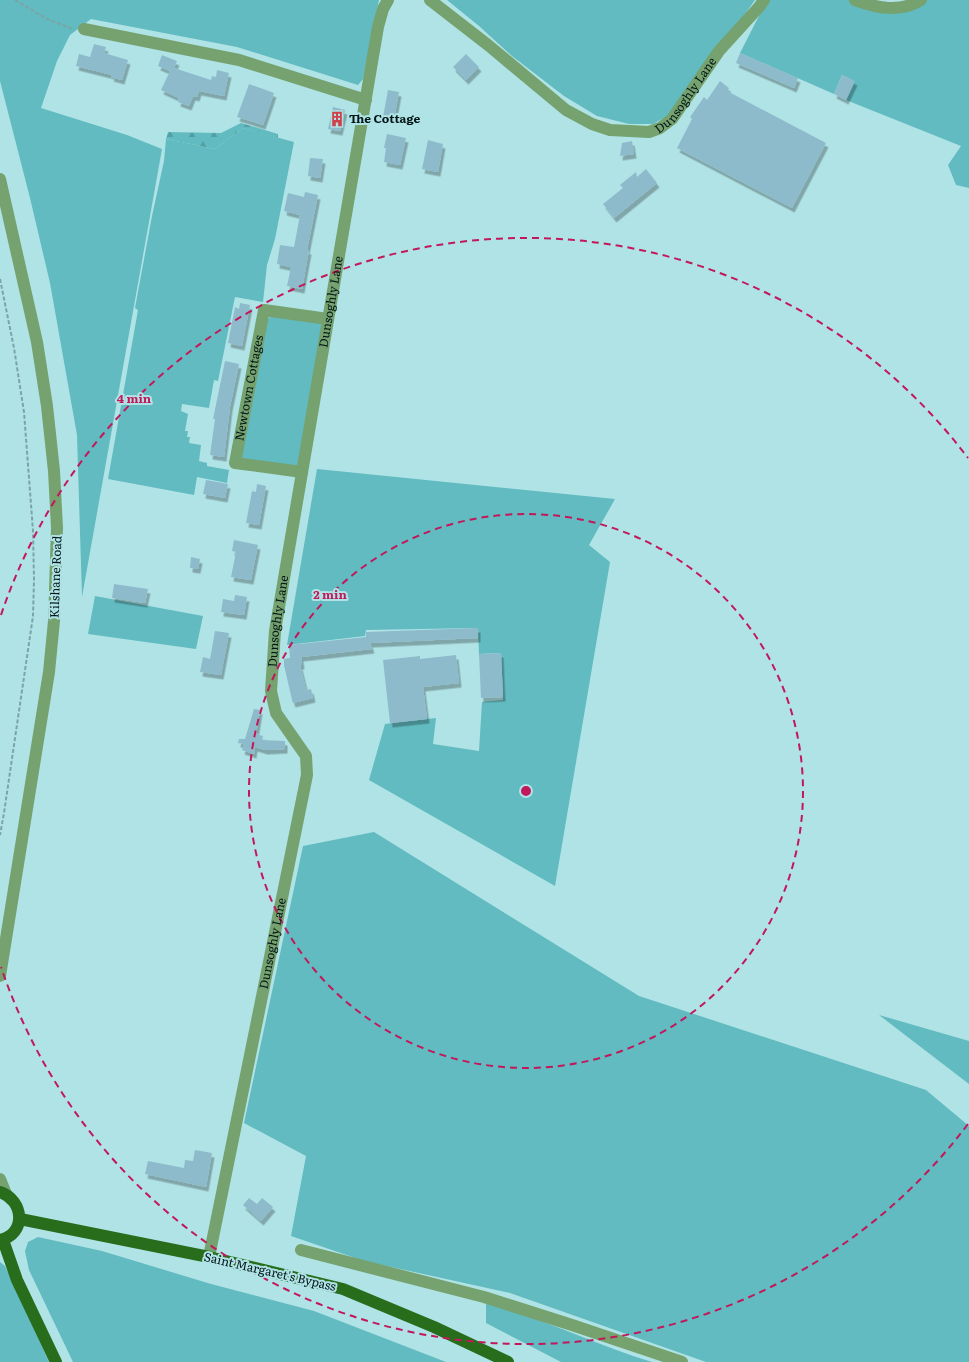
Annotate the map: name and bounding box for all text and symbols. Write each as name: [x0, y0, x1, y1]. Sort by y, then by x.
street label: Dunsoghly Lane: [650, 53, 720, 137]
place label: The Cottage: [349, 109, 420, 127]
building icon: The Cottage: [328, 110, 346, 128]
street label: Dunsoghly Lane: [313, 254, 347, 349]
street label: Newtown Cottages: [229, 333, 267, 442]
text: 4 min: [117, 389, 152, 407]
street label: Kilshane Road: [45, 535, 65, 618]
street label: Dunsoghly Lane: [263, 574, 292, 668]
text: 2 min: [313, 585, 347, 603]
centre of rings: [519, 784, 533, 798]
street label: Dunsoghly Lane: [254, 896, 290, 990]
street label: Saint Margaret's Bypass: [202, 1247, 339, 1295]

